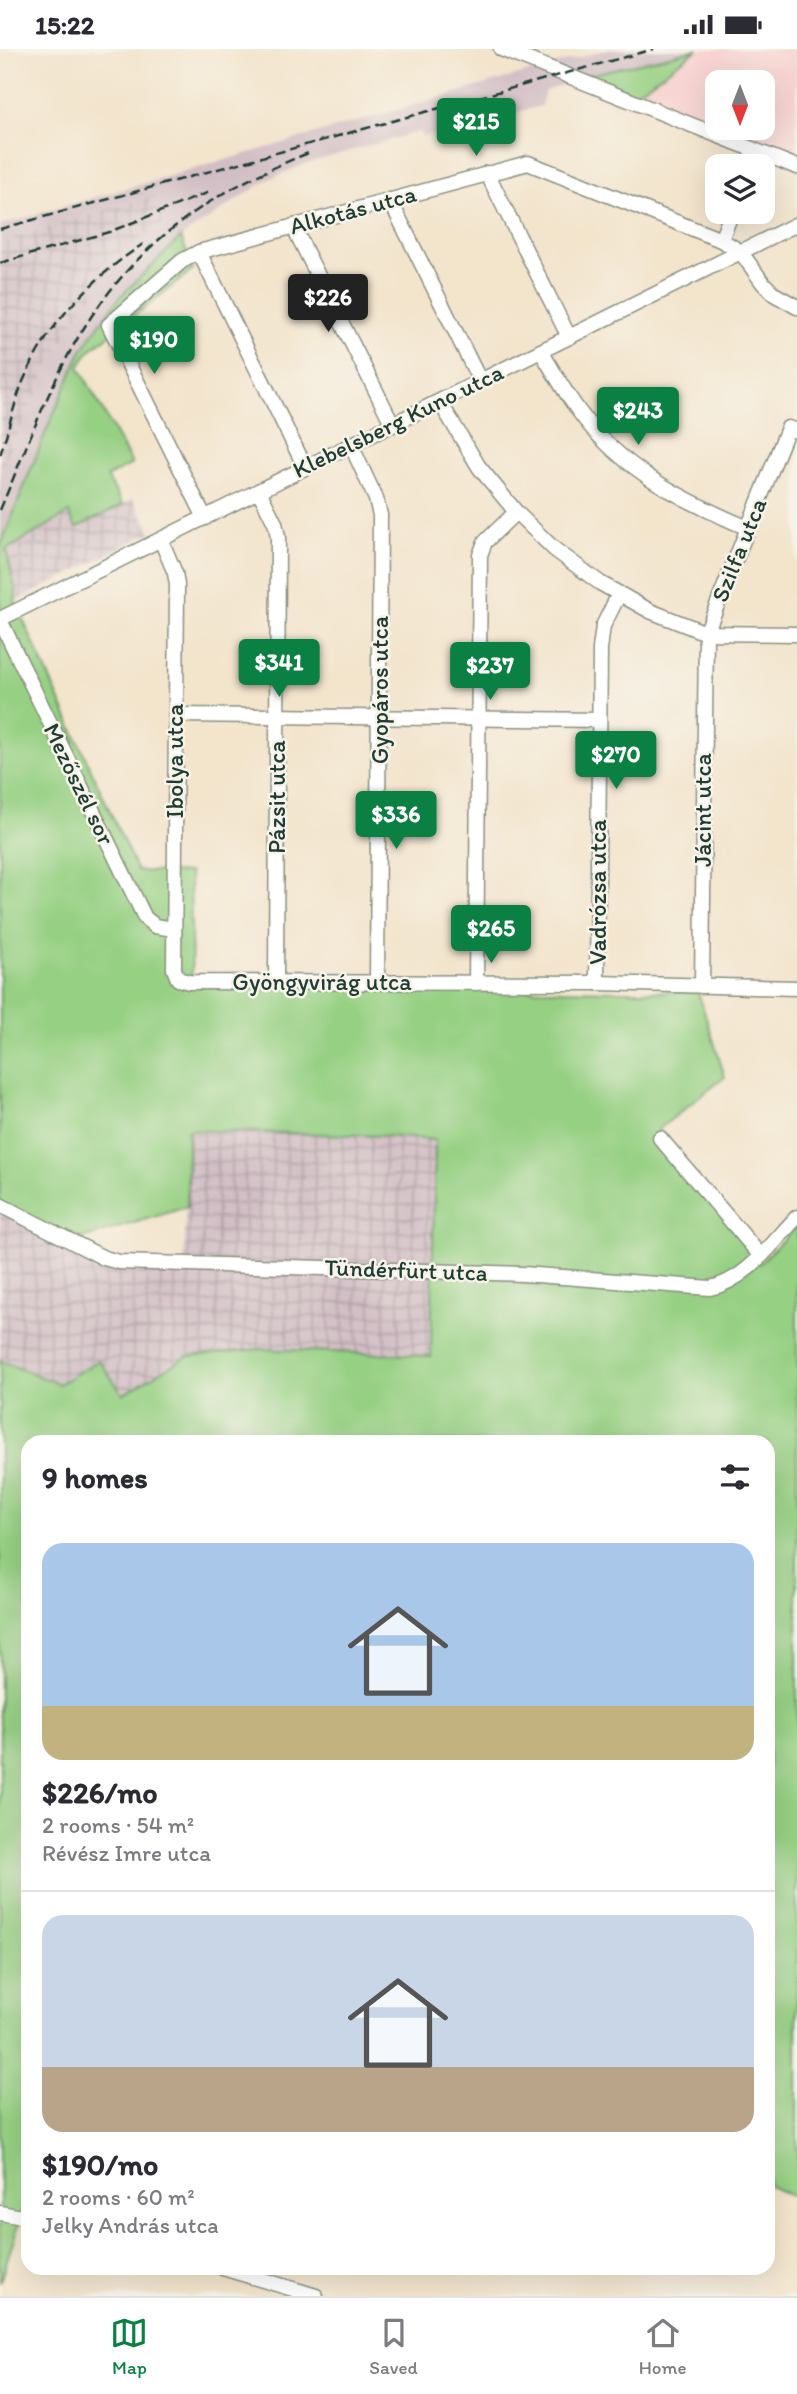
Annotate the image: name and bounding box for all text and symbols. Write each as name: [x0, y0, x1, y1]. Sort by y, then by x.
text: 15:22: [35, 9, 94, 41]
north arrow: [705, 70, 775, 140]
map controls: [705, 70, 775, 224]
pin: $215: [435, 99, 517, 158]
text: $215: [453, 107, 499, 135]
button: layers: [705, 154, 775, 224]
street label: Alkotás utca: [286, 179, 420, 240]
pin: $226: [287, 275, 369, 334]
text: $226: [304, 283, 352, 311]
pin: $190: [113, 317, 195, 376]
text: $190: [130, 325, 178, 353]
street label: Klebelsberg Kuno utca: [288, 357, 508, 484]
pin: $243: [597, 387, 679, 447]
text: $243: [613, 396, 663, 424]
street label: Szilfa utca: [705, 493, 773, 606]
street label: Gyopáros utca: [365, 615, 394, 764]
pin: $341: [238, 639, 320, 699]
pin: $237: [449, 643, 531, 702]
text: $341: [255, 648, 303, 676]
text: $237: [466, 651, 514, 679]
street label: Ibolya utca: [160, 703, 189, 818]
street label: Mezőszél sor: [38, 718, 122, 850]
pin: $270: [575, 731, 657, 791]
street label: Pázsit utca: [262, 740, 291, 854]
text: $270: [591, 740, 641, 768]
street label: Jácint utca: [688, 753, 717, 867]
pin: $336: [355, 791, 437, 851]
text: $336: [372, 800, 420, 828]
street label: Vadrózsa utca: [583, 819, 612, 965]
pin: $265: [450, 905, 532, 965]
text: $265: [467, 914, 515, 942]
street label: Gyöngyvirág utca: [232, 967, 412, 996]
street label: Tündérfürt utca: [324, 1252, 488, 1287]
icon: filters: [716, 1458, 754, 1496]
text: 9 homes: [42, 1459, 148, 1496]
icon: home: [335, 1588, 461, 1714]
text: $226/mo: [42, 1774, 158, 1811]
text: 2 rooms · 54 m²: [42, 1811, 194, 1839]
text: Révész Imre utca: [42, 1839, 211, 1867]
icon: home: [335, 1960, 461, 2086]
text: $190/mo: [42, 2146, 158, 2183]
text: 2 rooms · 60 m²: [42, 2183, 195, 2211]
text: Jelky András utca: [42, 2211, 219, 2239]
tab: Map: [110, 2314, 148, 2379]
tab: Saved: [369, 2314, 418, 2379]
tab: Home: [639, 2314, 687, 2379]

